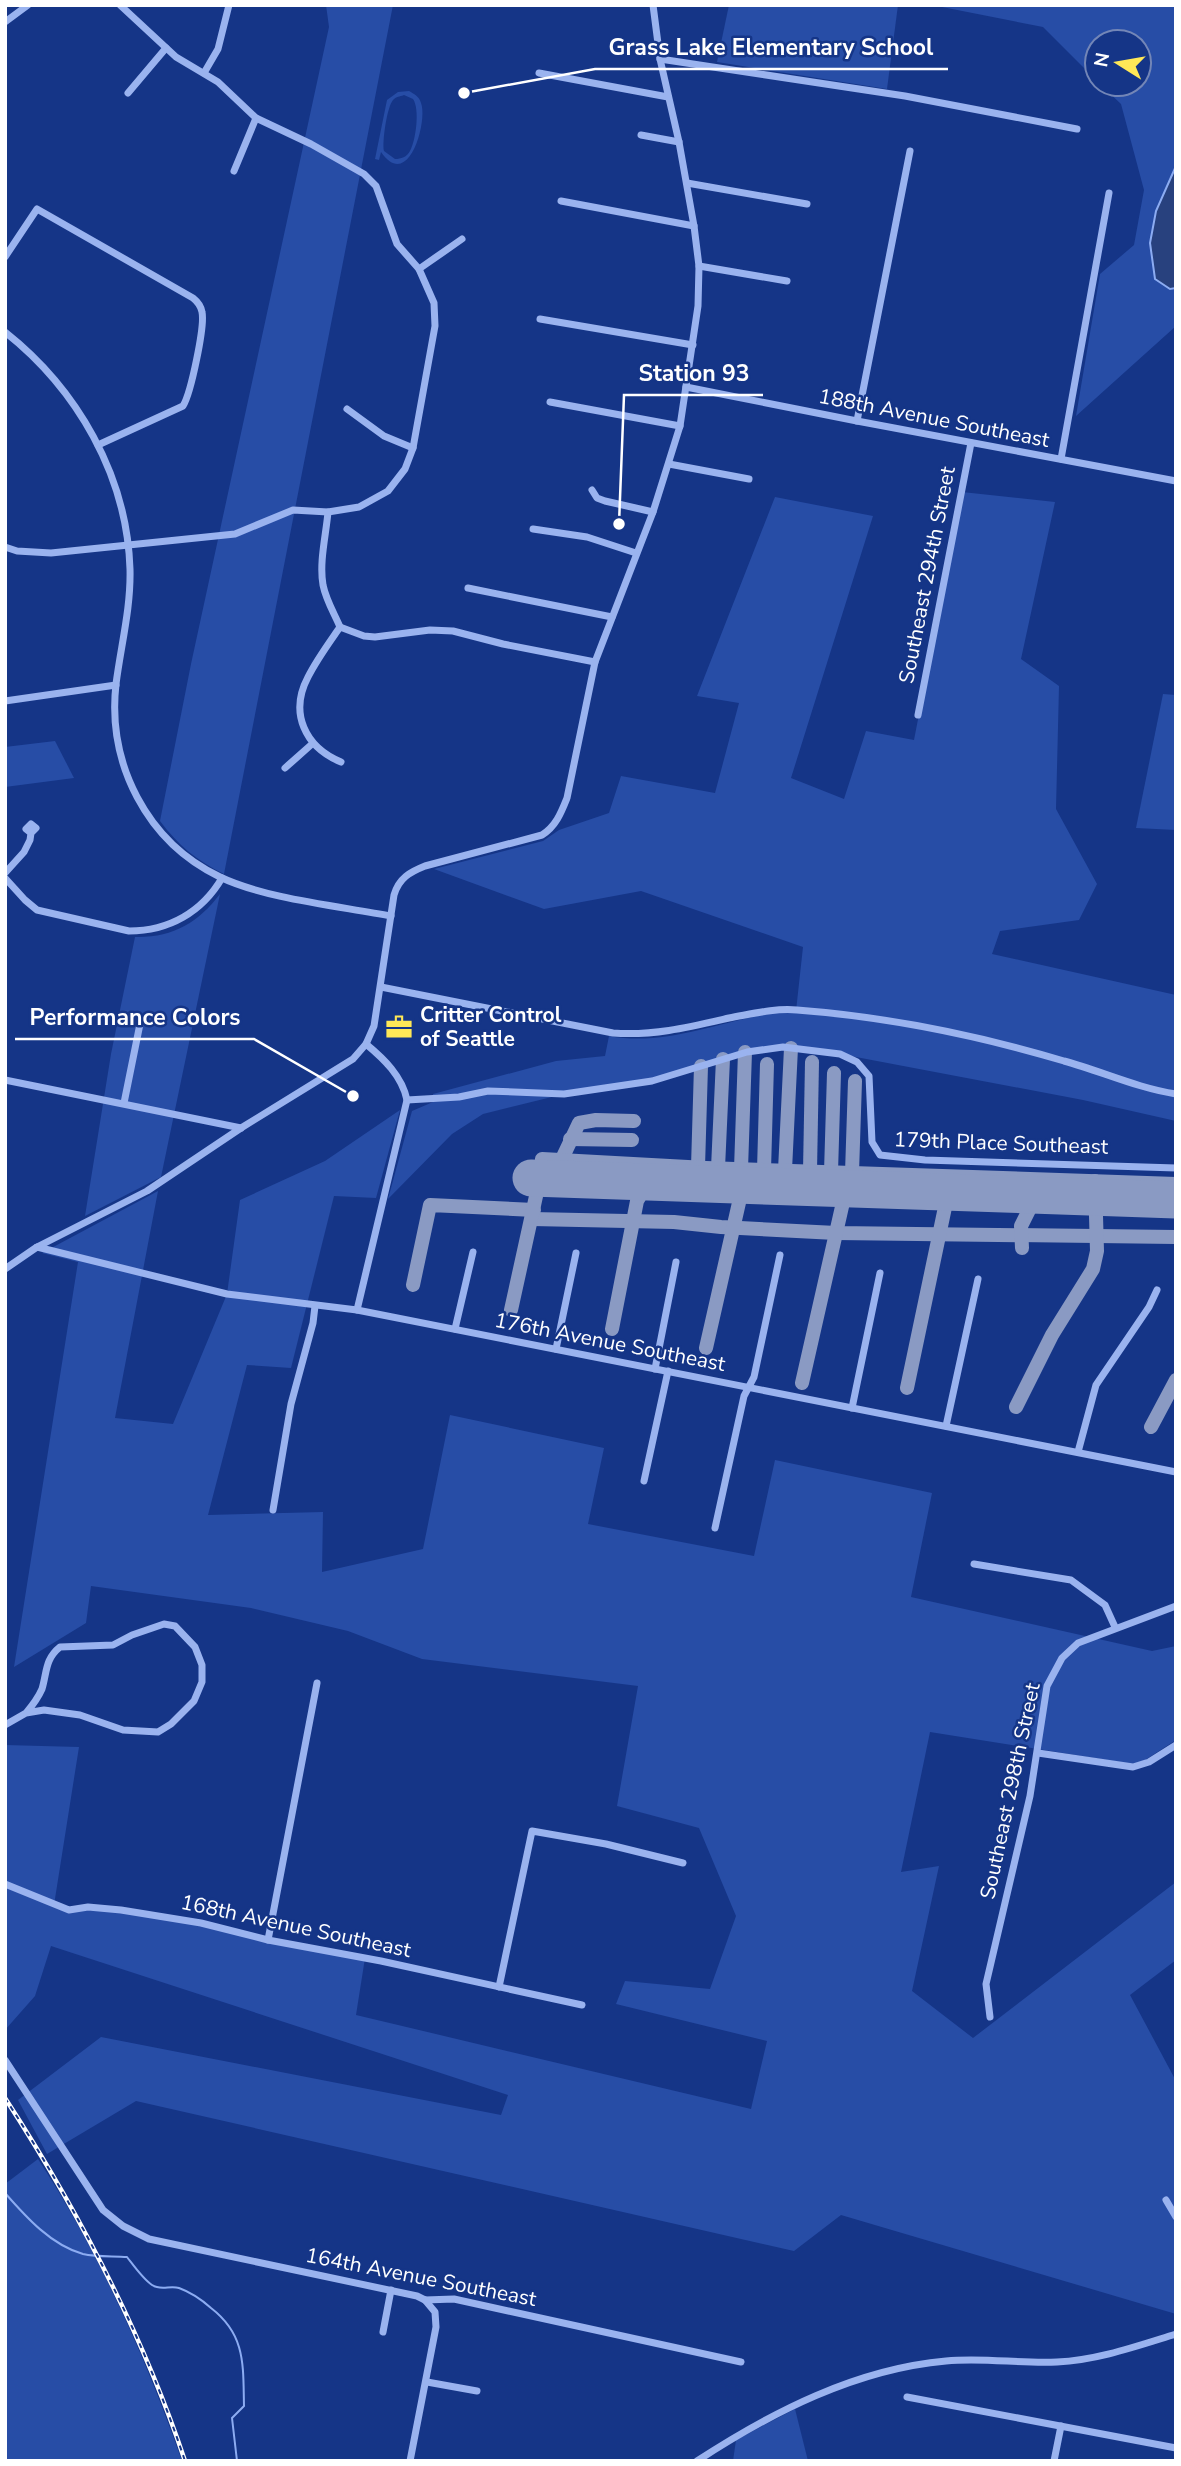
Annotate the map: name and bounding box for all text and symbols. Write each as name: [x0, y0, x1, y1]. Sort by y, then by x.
callout: Grass Lake Elementary School: [595, 25, 948, 69]
north arrow: [1083, 28, 1153, 98]
text: Grass Lake Elementary School: [609, 32, 934, 63]
text: N: [1088, 50, 1116, 69]
callout: Station 93: [624, 351, 763, 395]
text: Station 93: [638, 358, 750, 389]
street label: 188th Avenue Southeast: [816, 382, 1052, 454]
street label: Southeast 294th Street: [892, 463, 962, 686]
callout: Performance Colors: [15, 995, 254, 1039]
place label: Critter Control of Seattle: [420, 1001, 562, 1053]
text: Performance Colors: [29, 1002, 241, 1033]
office icon: Critter Control of Seattle: [384, 1012, 414, 1042]
street label: 179th Place Southeast: [893, 1125, 1109, 1161]
street label: 176th Avenue Southeast: [492, 1306, 728, 1378]
street label: Southeast 298th Street: [973, 1680, 1047, 1902]
street label: 168th Avenue Southeast: [178, 1888, 414, 1964]
street label: 164th Avenue Southeast: [303, 2241, 539, 2313]

